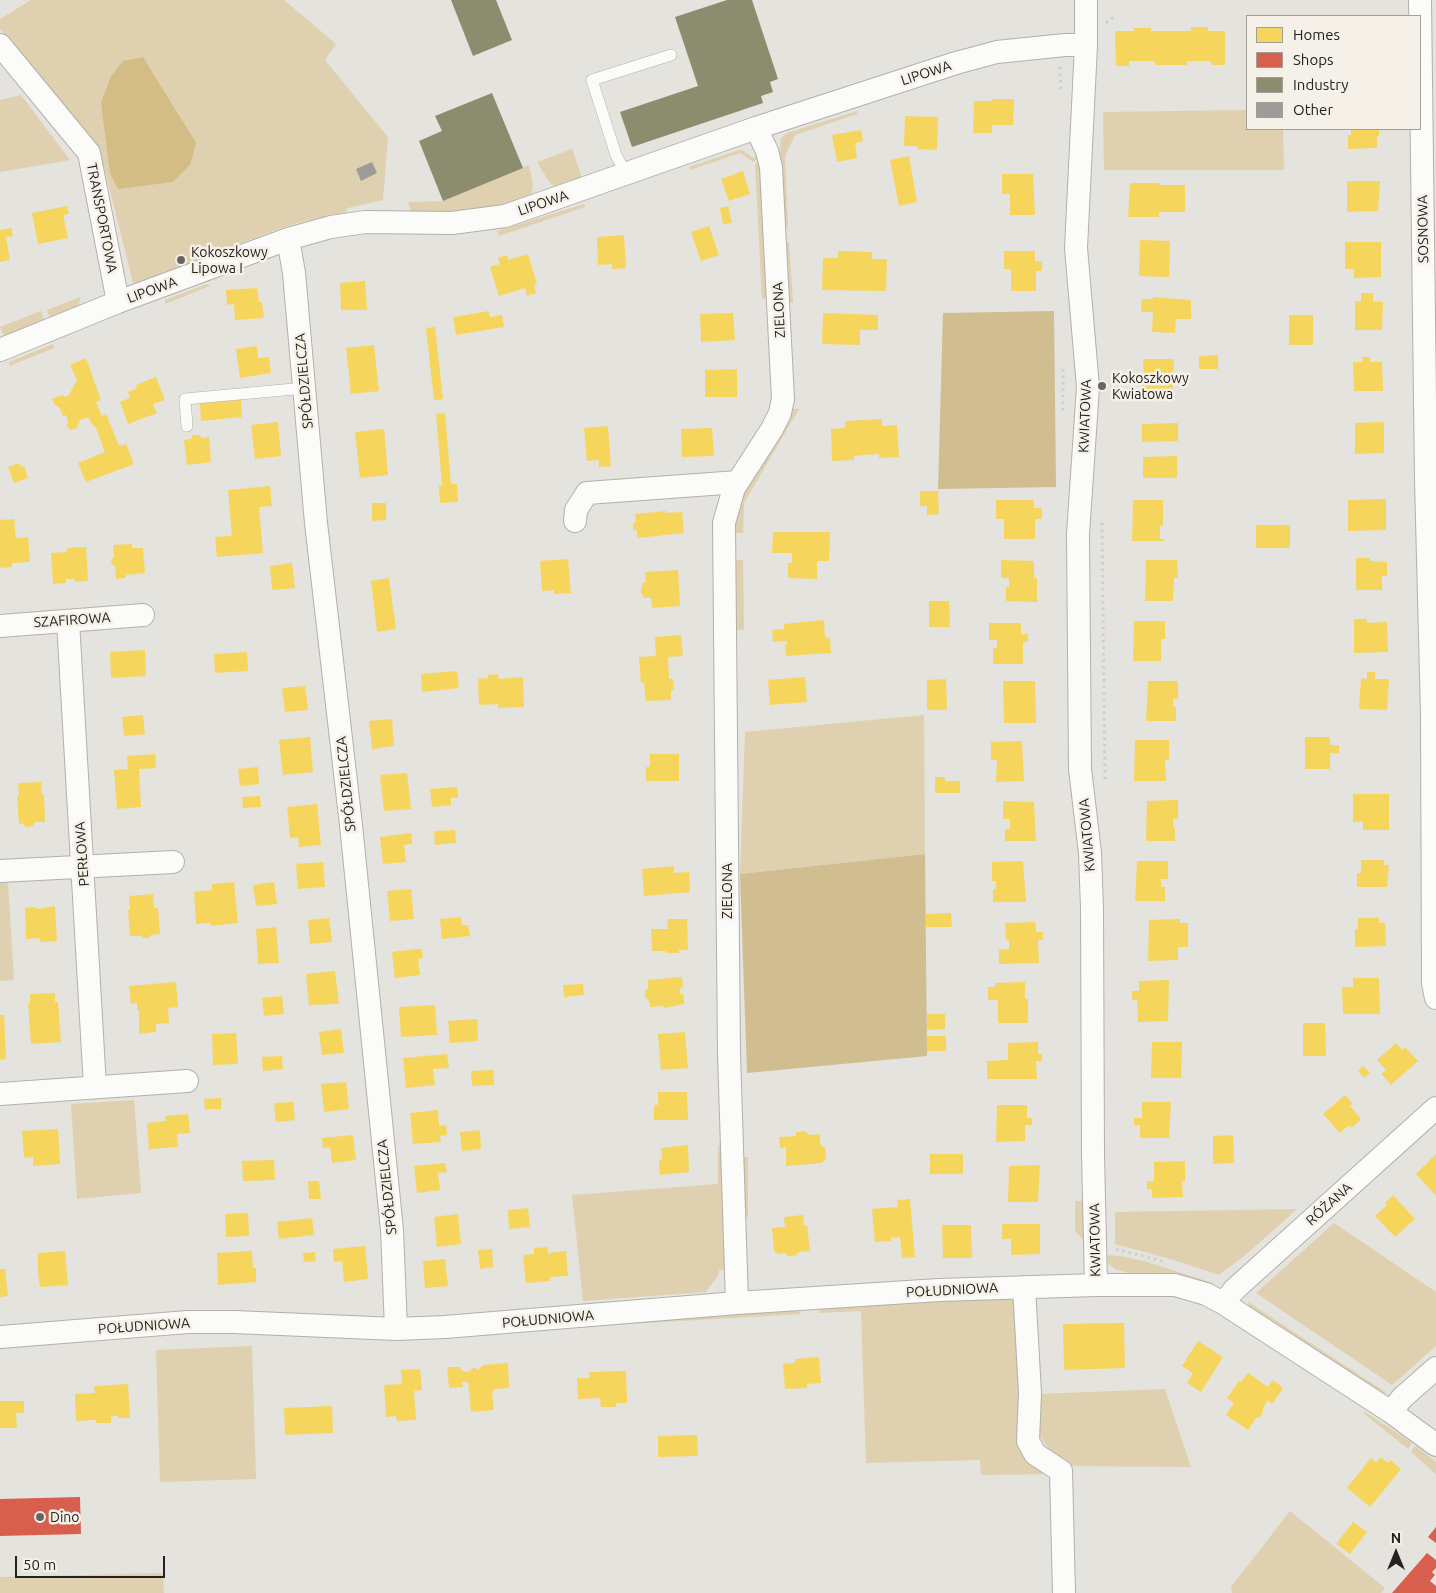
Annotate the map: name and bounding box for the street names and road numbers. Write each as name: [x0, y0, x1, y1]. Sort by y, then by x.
street label: LIPOWA: [899, 57, 953, 89]
street label: TRANSPORTOWA: [83, 162, 121, 274]
street label: LIPOWA: [516, 187, 570, 219]
street label: SOSNOWA: [1414, 195, 1432, 263]
street label: LIPOWA: [125, 273, 179, 307]
street label: ZIELONA: [769, 282, 789, 338]
street label: SPÓŁDZIELCZA: [291, 333, 317, 429]
street label: KWIATOWA: [1075, 379, 1095, 453]
street label: SZAFIROWA: [33, 609, 111, 631]
street label: SPÓŁDZIELCZA: [333, 735, 359, 833]
street label: KWIATOWA: [1075, 798, 1099, 872]
street label: PERŁOWA: [71, 821, 93, 887]
street label: ZIELONA: [719, 863, 735, 919]
street label: SPÓŁDZIELCZA: [374, 1138, 400, 1236]
street label: RÓŻANA: [1303, 1179, 1355, 1229]
street label: KWIATOWA: [1086, 1203, 1104, 1277]
street label: POŁUDNIOWA: [906, 1279, 998, 1301]
street label: POŁUDNIOWA: [501, 1307, 595, 1331]
street label: POŁUDNIOWA: [97, 1314, 191, 1338]

